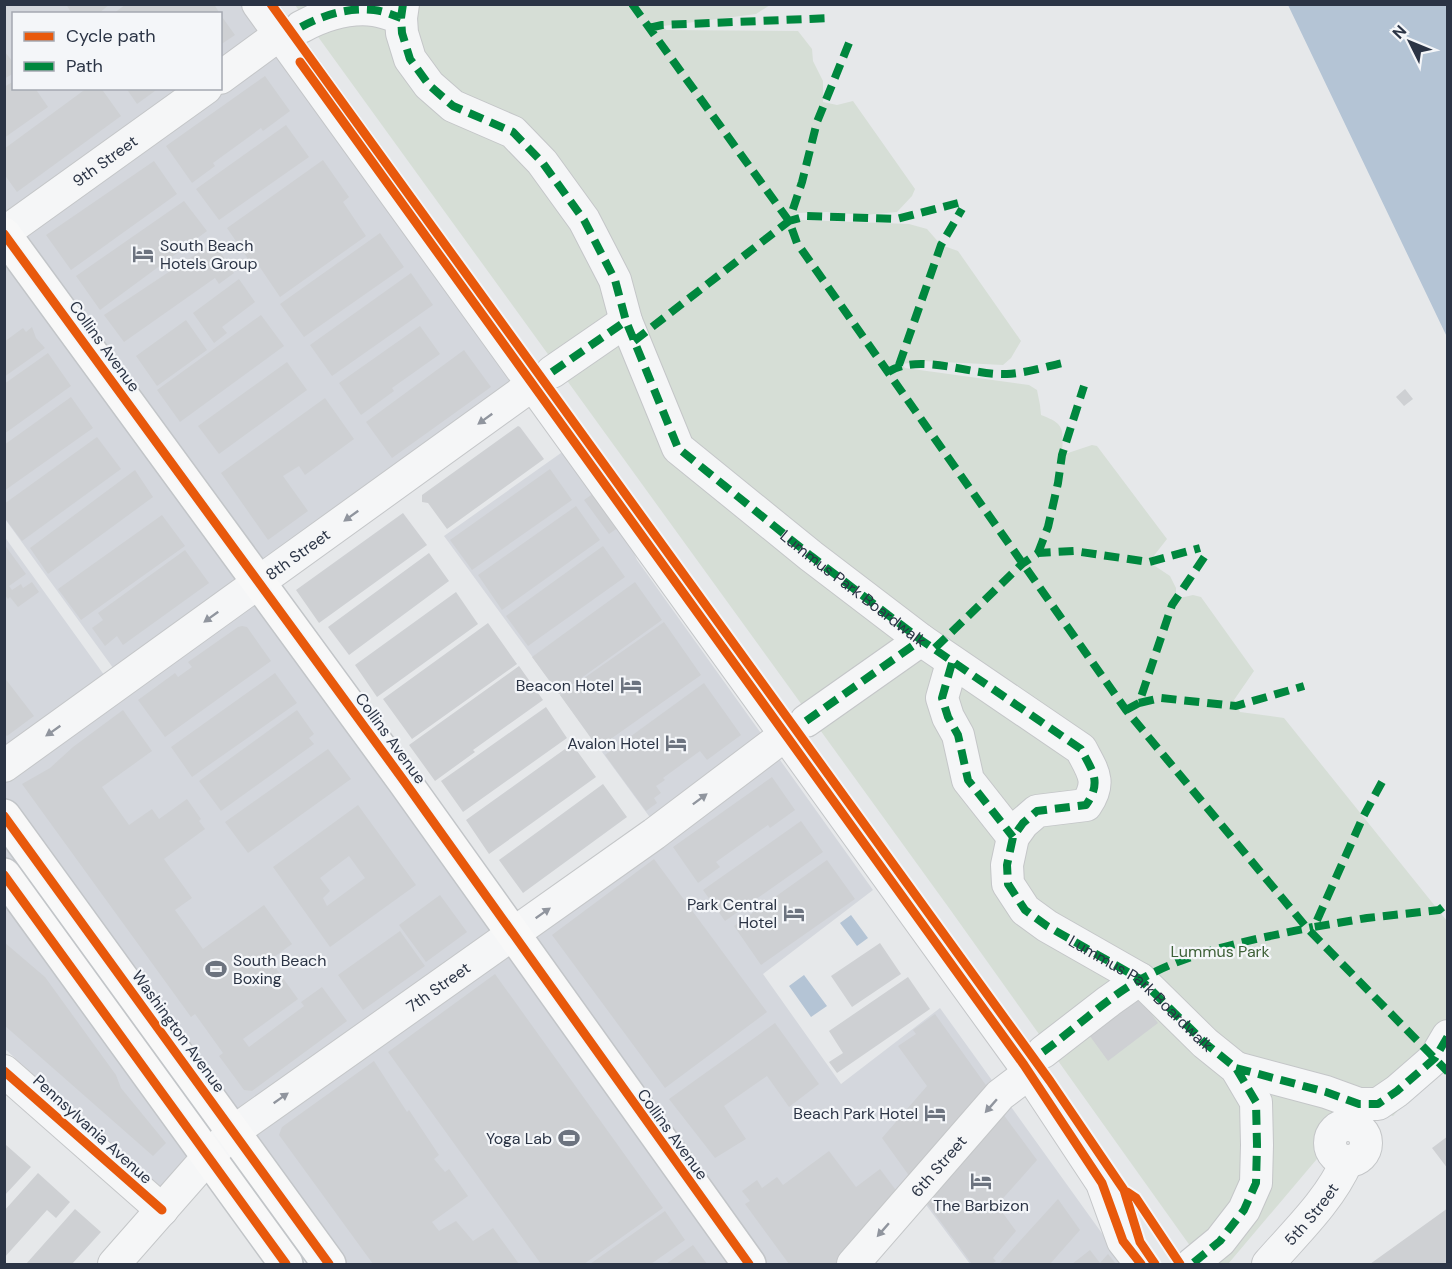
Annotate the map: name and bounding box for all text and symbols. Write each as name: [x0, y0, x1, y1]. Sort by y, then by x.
legend: [12, 12, 222, 90]
north arrow: [1380, 12, 1440, 72]
text: N: [1388, 21, 1411, 44]
text: Cycle path: [66, 24, 156, 48]
text: Path: [66, 54, 103, 78]
street label: 9th Street: [68, 131, 142, 192]
place label: South Beach Hotels Group: [160, 235, 257, 274]
hotel icon: South Beach Hotels Group: [131, 242, 155, 266]
street label: Collins Avenue: [64, 297, 145, 396]
one-way arrow: [477, 413, 492, 425]
one-way arrow: [344, 510, 360, 522]
street label: 8th Street: [261, 524, 334, 585]
street label: Lummus Park Boardwalk: [776, 525, 930, 652]
one-way arrow: [203, 611, 219, 623]
hotel icon: Beacon Hotel: [619, 673, 643, 697]
place label: Beacon Hotel: [516, 675, 614, 696]
street label: Collins Avenue: [350, 689, 431, 788]
one-way arrow: [45, 725, 61, 737]
hotel icon: Avalon Hotel: [664, 731, 688, 755]
place label: Avalon Hotel: [567, 733, 659, 754]
one-way arrow: [693, 793, 708, 805]
place label: Park Central Hotel: [687, 894, 777, 933]
hotel icon: Park Central Hotel: [782, 901, 806, 925]
one-way arrow: [534, 907, 550, 919]
street label: Lummus Park Boardwalk: [1065, 931, 1217, 1056]
park label: Lummus Park: [1170, 941, 1270, 962]
place label: South Beach Boxing: [233, 950, 326, 989]
sports icon: South Beach Boxing: [204, 957, 228, 981]
street label: 7th Street: [402, 957, 474, 1017]
street label: Washington Avenue: [127, 966, 230, 1096]
street label: Pennsylvania Avenue: [29, 1070, 157, 1189]
street label: Collins Avenue: [632, 1085, 713, 1184]
one-way arrow: [273, 1093, 289, 1105]
one-way arrow: [984, 1098, 997, 1114]
hotel icon: Beach Park Hotel: [923, 1101, 947, 1125]
place label: Beach Park Hotel: [793, 1103, 918, 1124]
sports icon: Yoga Lab: [557, 1126, 581, 1150]
place label: Yoga Lab: [486, 1128, 552, 1149]
street label: 6th Street: [906, 1131, 971, 1202]
hotel icon: The Barbizon: [969, 1169, 993, 1193]
street label: 5th Street: [1280, 1179, 1343, 1250]
place label: The Barbizon: [933, 1195, 1029, 1216]
one-way arrow: [877, 1222, 890, 1237]

